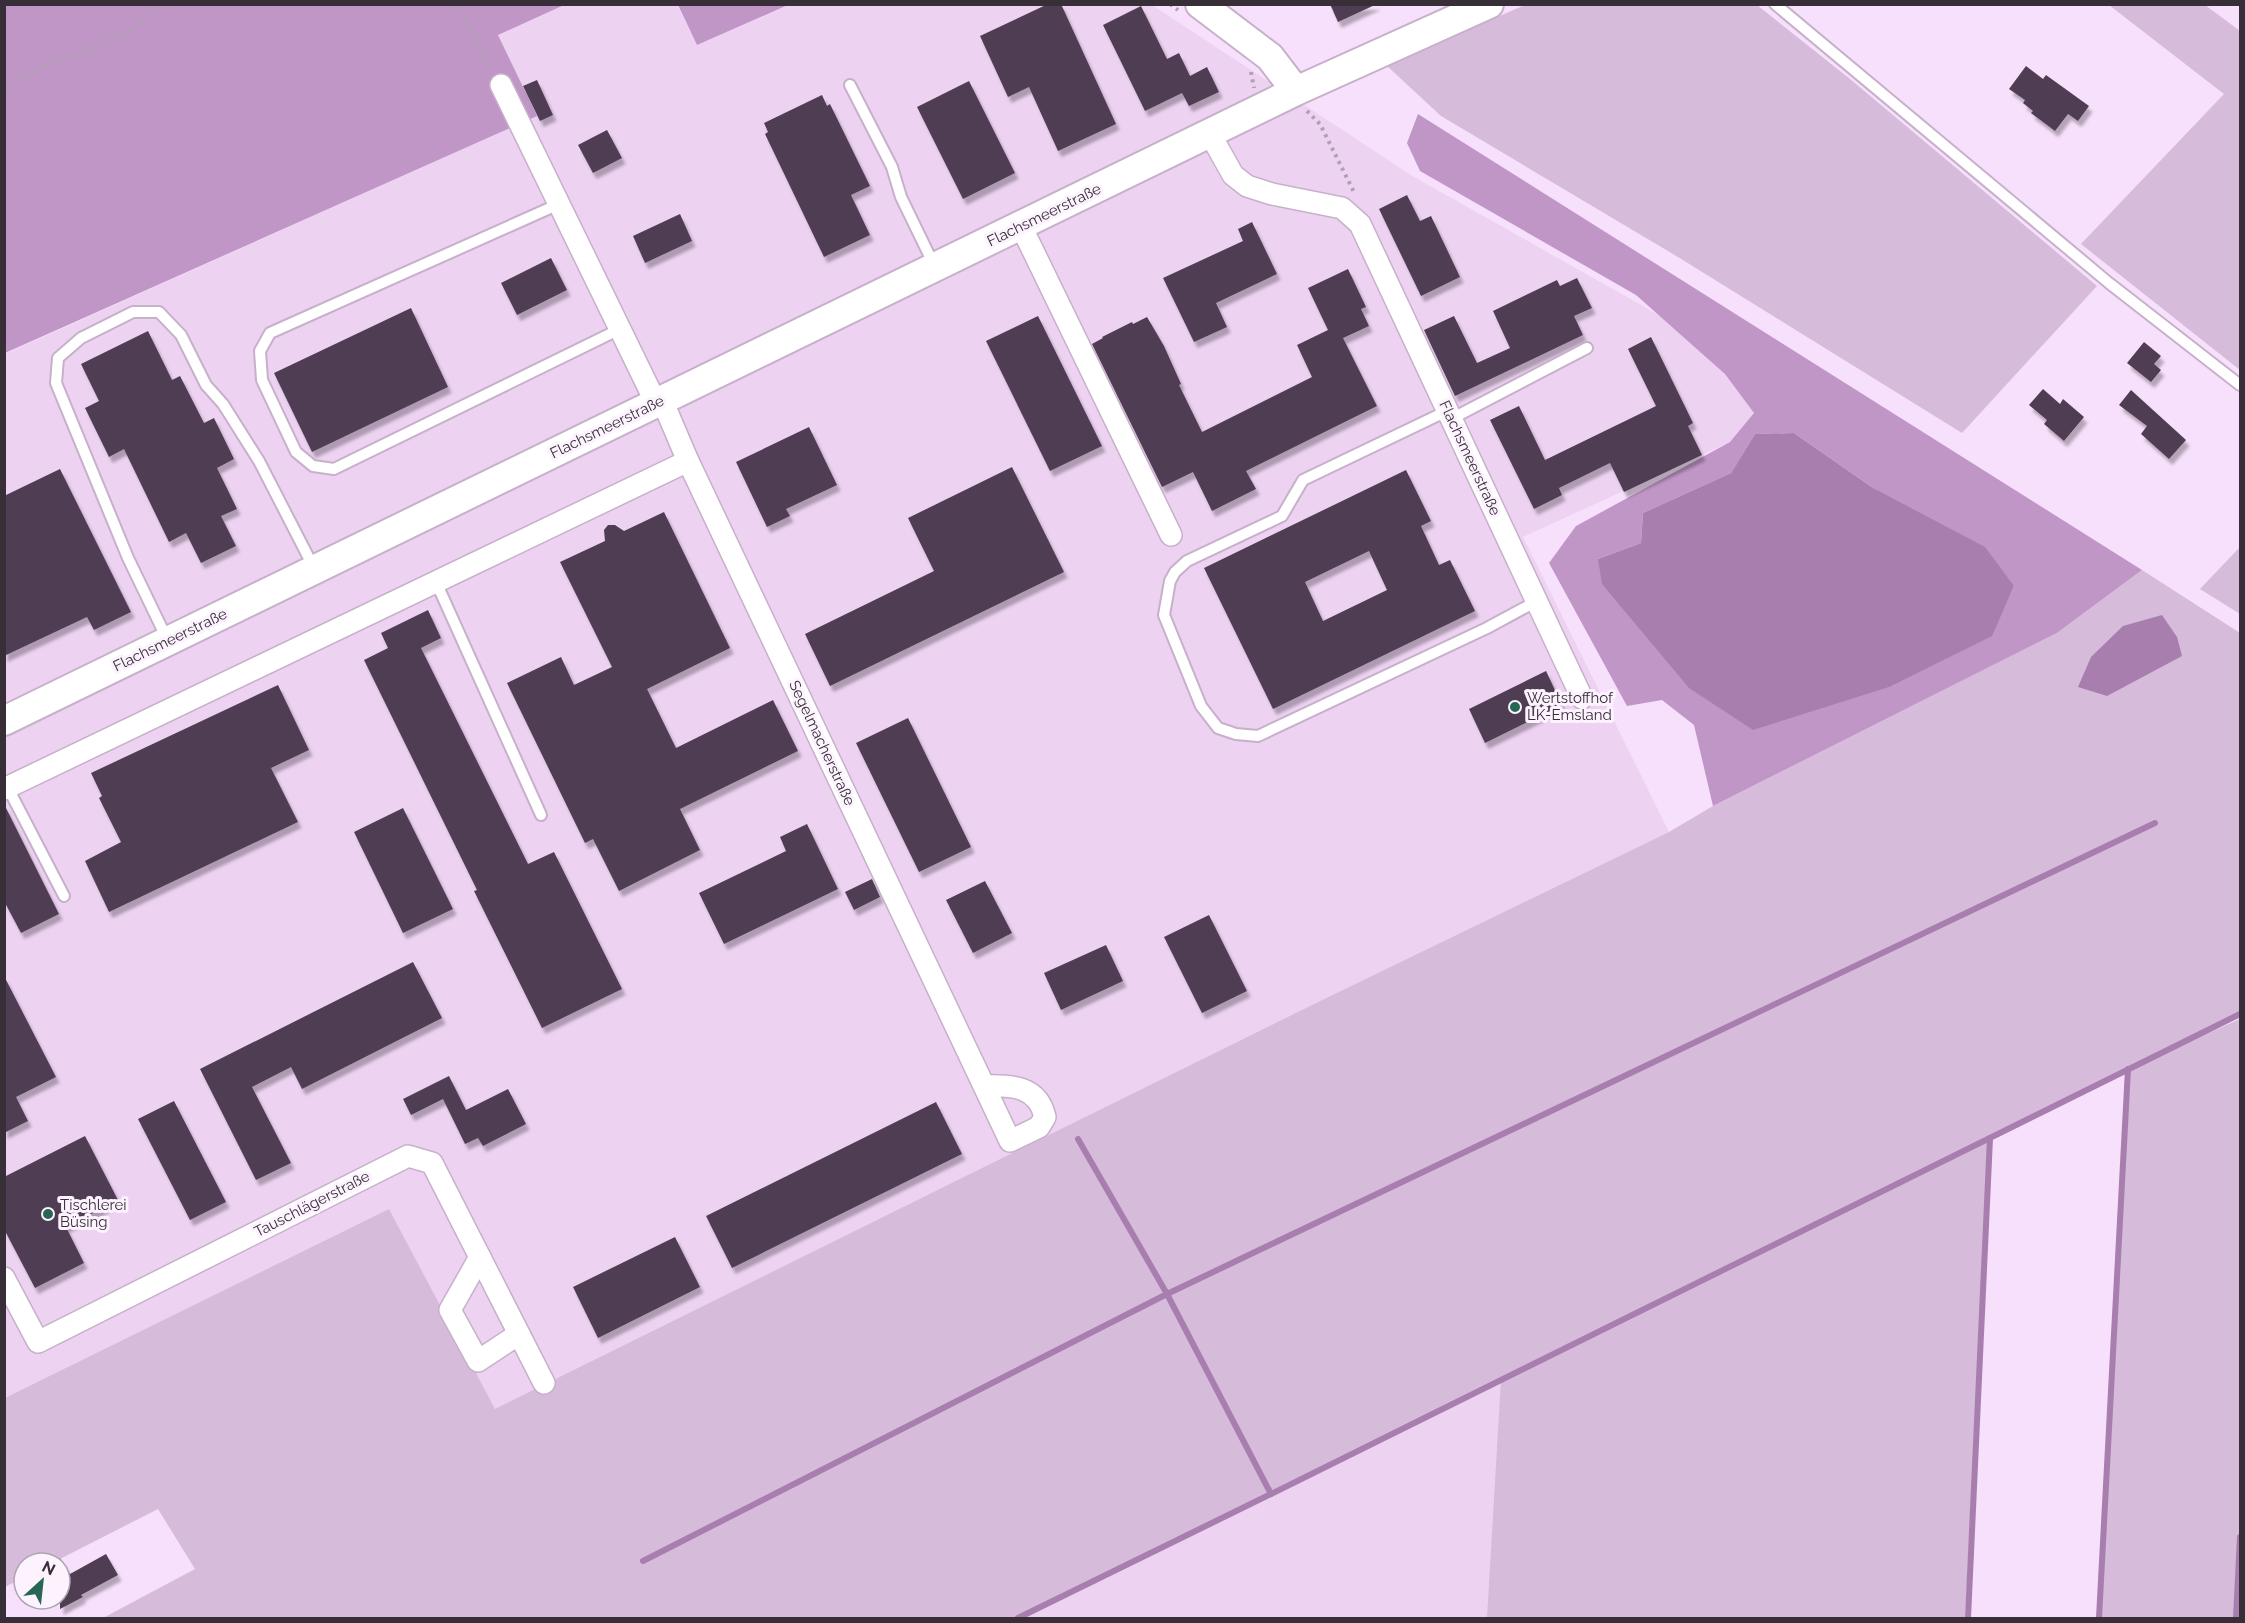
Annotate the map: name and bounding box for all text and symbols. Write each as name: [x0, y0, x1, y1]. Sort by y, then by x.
street label: Flachsmeerstraße: [984, 179, 1104, 250]
street label: Flachsmeerstraße: [547, 391, 667, 462]
street label: Flachsmeerstraße: [1435, 398, 1505, 518]
street label: Flachsmeerstraße: [110, 604, 230, 675]
street label: Segelmacherstraße: [785, 678, 859, 809]
place label: Wertstoffhof LK-Emsland: [1527, 689, 1614, 724]
marker: Wertstoffhof LK-Emsland: [1508, 700, 1522, 714]
street label: Tauschlägerstraße: [251, 1167, 373, 1241]
place label: Tischlerei Büsing: [60, 1196, 127, 1231]
marker: Tischlerei Büsing: [41, 1207, 55, 1221]
north arrow: [12, 1551, 72, 1611]
text: N: [39, 1557, 58, 1579]

